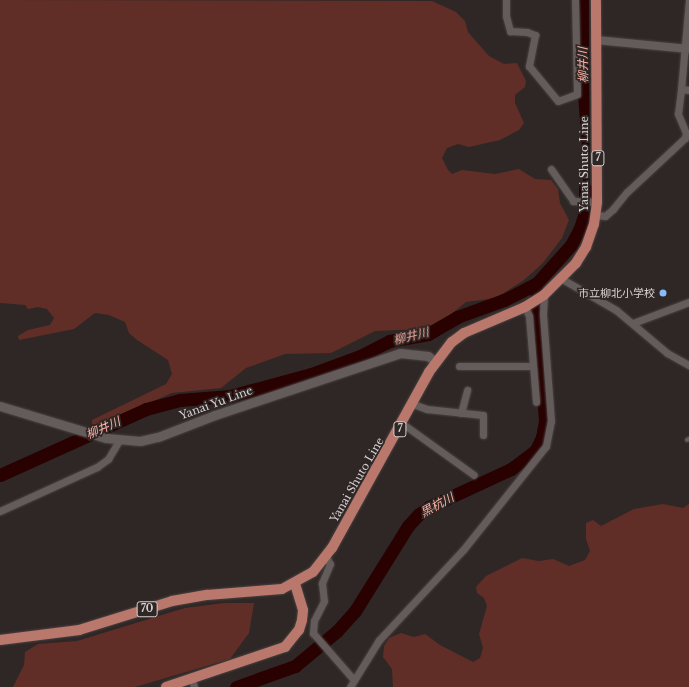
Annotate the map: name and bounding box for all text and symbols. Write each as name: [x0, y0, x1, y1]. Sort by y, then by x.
water label: 柳井川: [575, 47, 591, 83]
street label: Yanai Shuto Line: [577, 116, 591, 212]
road number: 7: [591, 150, 605, 166]
place label: 市立柳北小学校: [578, 286, 655, 300]
marker: 市立柳北小学校: [658, 288, 668, 298]
water label: 柳井川: [392, 325, 430, 347]
street label: Yanai Yu Line: [177, 384, 255, 422]
water label: 柳井川: [84, 414, 122, 442]
road number: 7: [393, 421, 407, 437]
street label: Yanai Shuto Line: [327, 435, 387, 525]
water label: 黒杭川: [418, 490, 456, 520]
road number: 70: [136, 601, 158, 617]

